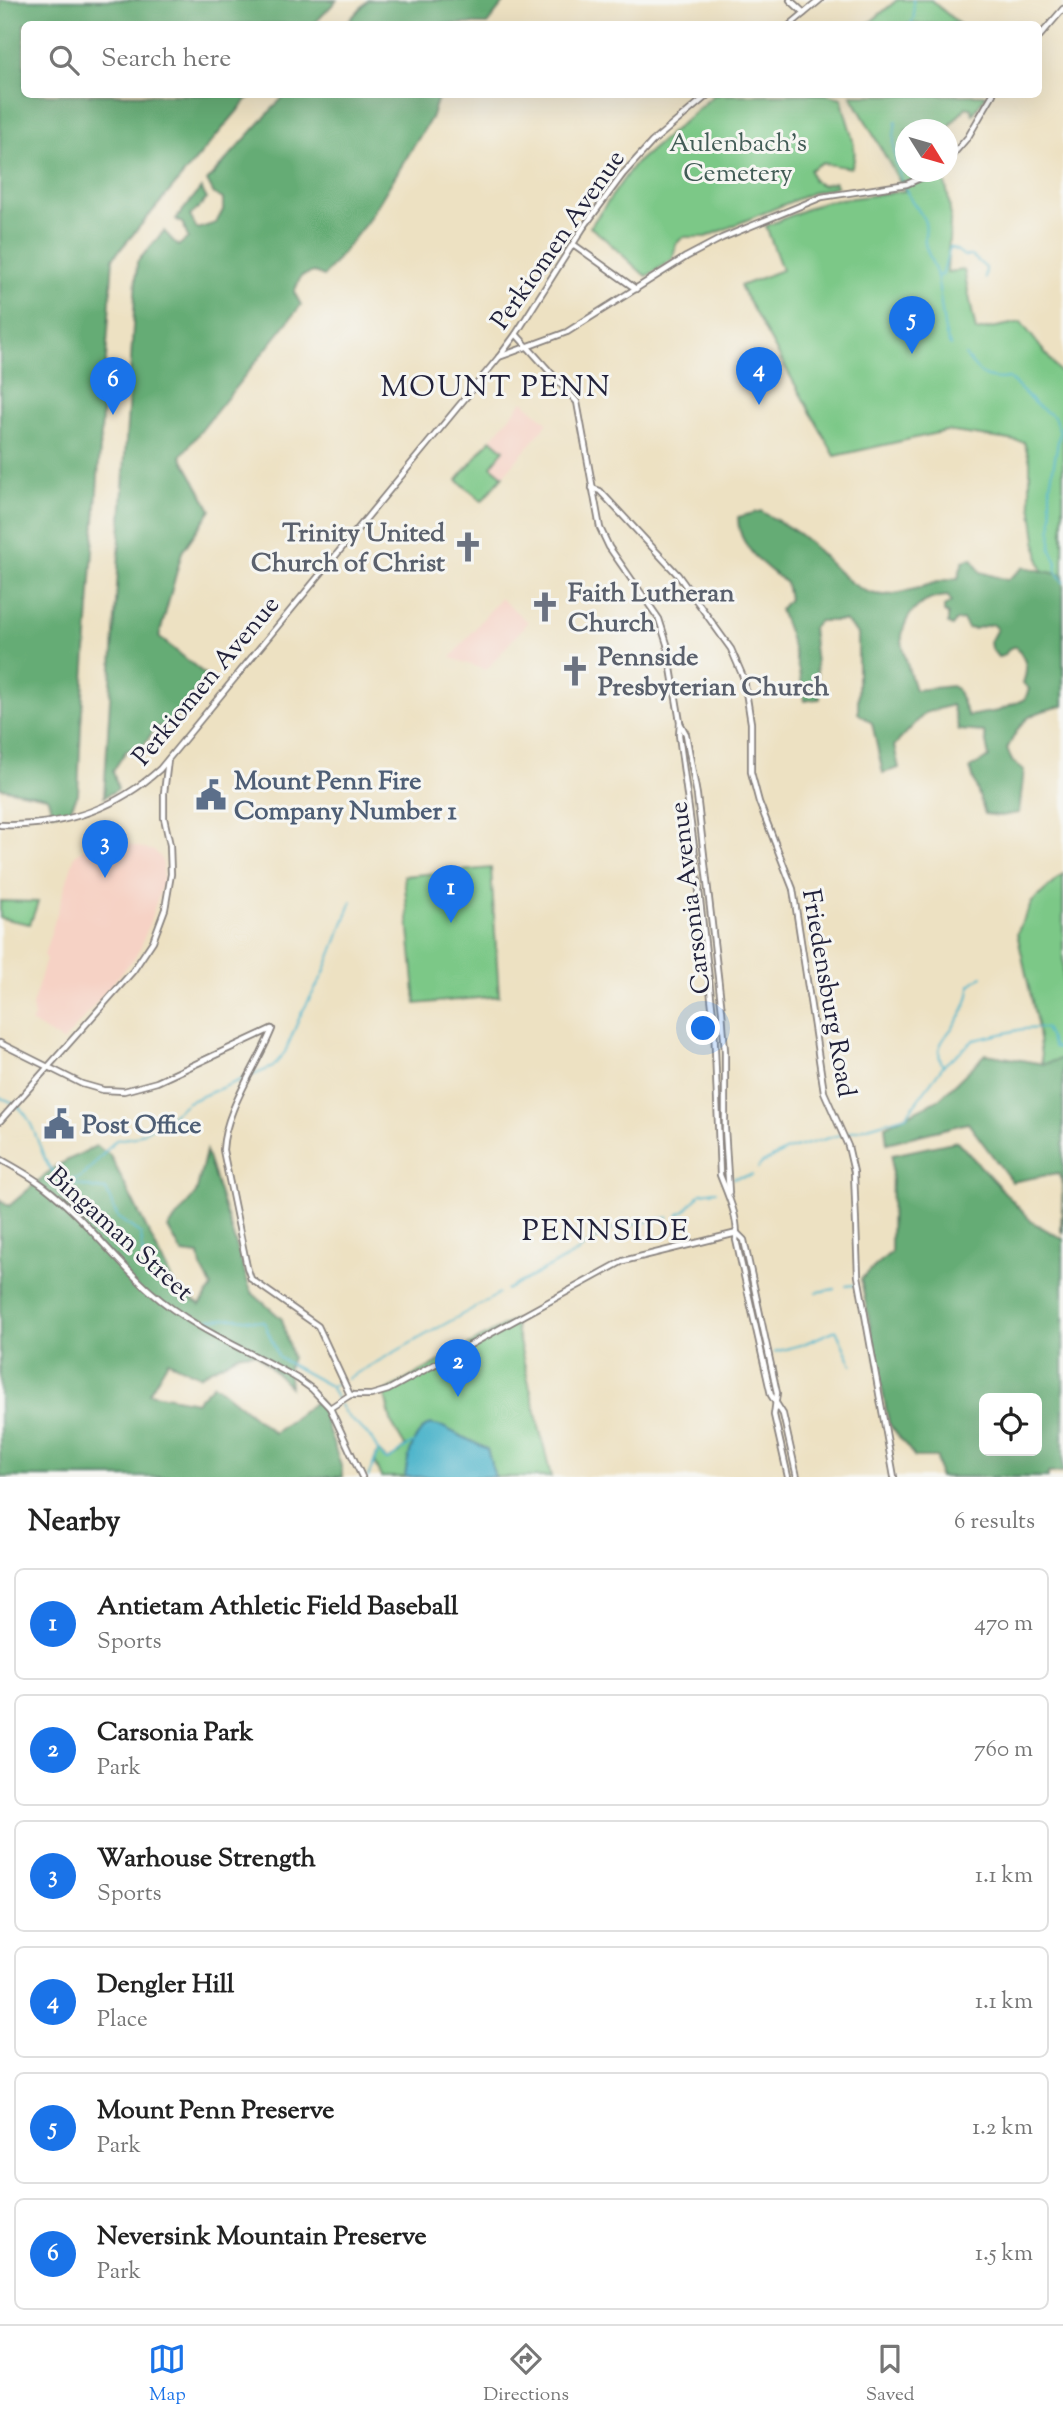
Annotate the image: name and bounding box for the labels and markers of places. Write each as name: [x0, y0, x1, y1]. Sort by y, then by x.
pin: 5: [889, 296, 935, 354]
pin: 4: [736, 347, 782, 405]
pin: 6: [90, 357, 136, 415]
place label: Trinity United Church of Christ: [251, 516, 445, 583]
church icon: Trinity United Church of Christ: [451, 530, 485, 564]
place label: Faith Lutheran Church: [568, 576, 735, 643]
church icon: Faith Lutheran Church: [528, 590, 562, 624]
place label: Pennside Presbyterian Church: [598, 640, 830, 707]
church icon: Pennside Presbyterian Church: [558, 654, 592, 688]
place label: Mount Penn Fire Company Number 1: [234, 764, 457, 831]
public building icon: Mount Penn Fire Company Number 1: [194, 778, 228, 812]
pin: 3: [82, 820, 128, 878]
pin: 1: [428, 865, 474, 923]
public building icon: Post Office: [42, 1107, 76, 1141]
place label: Post Office: [82, 1108, 201, 1145]
pin: 2: [435, 1339, 481, 1397]

